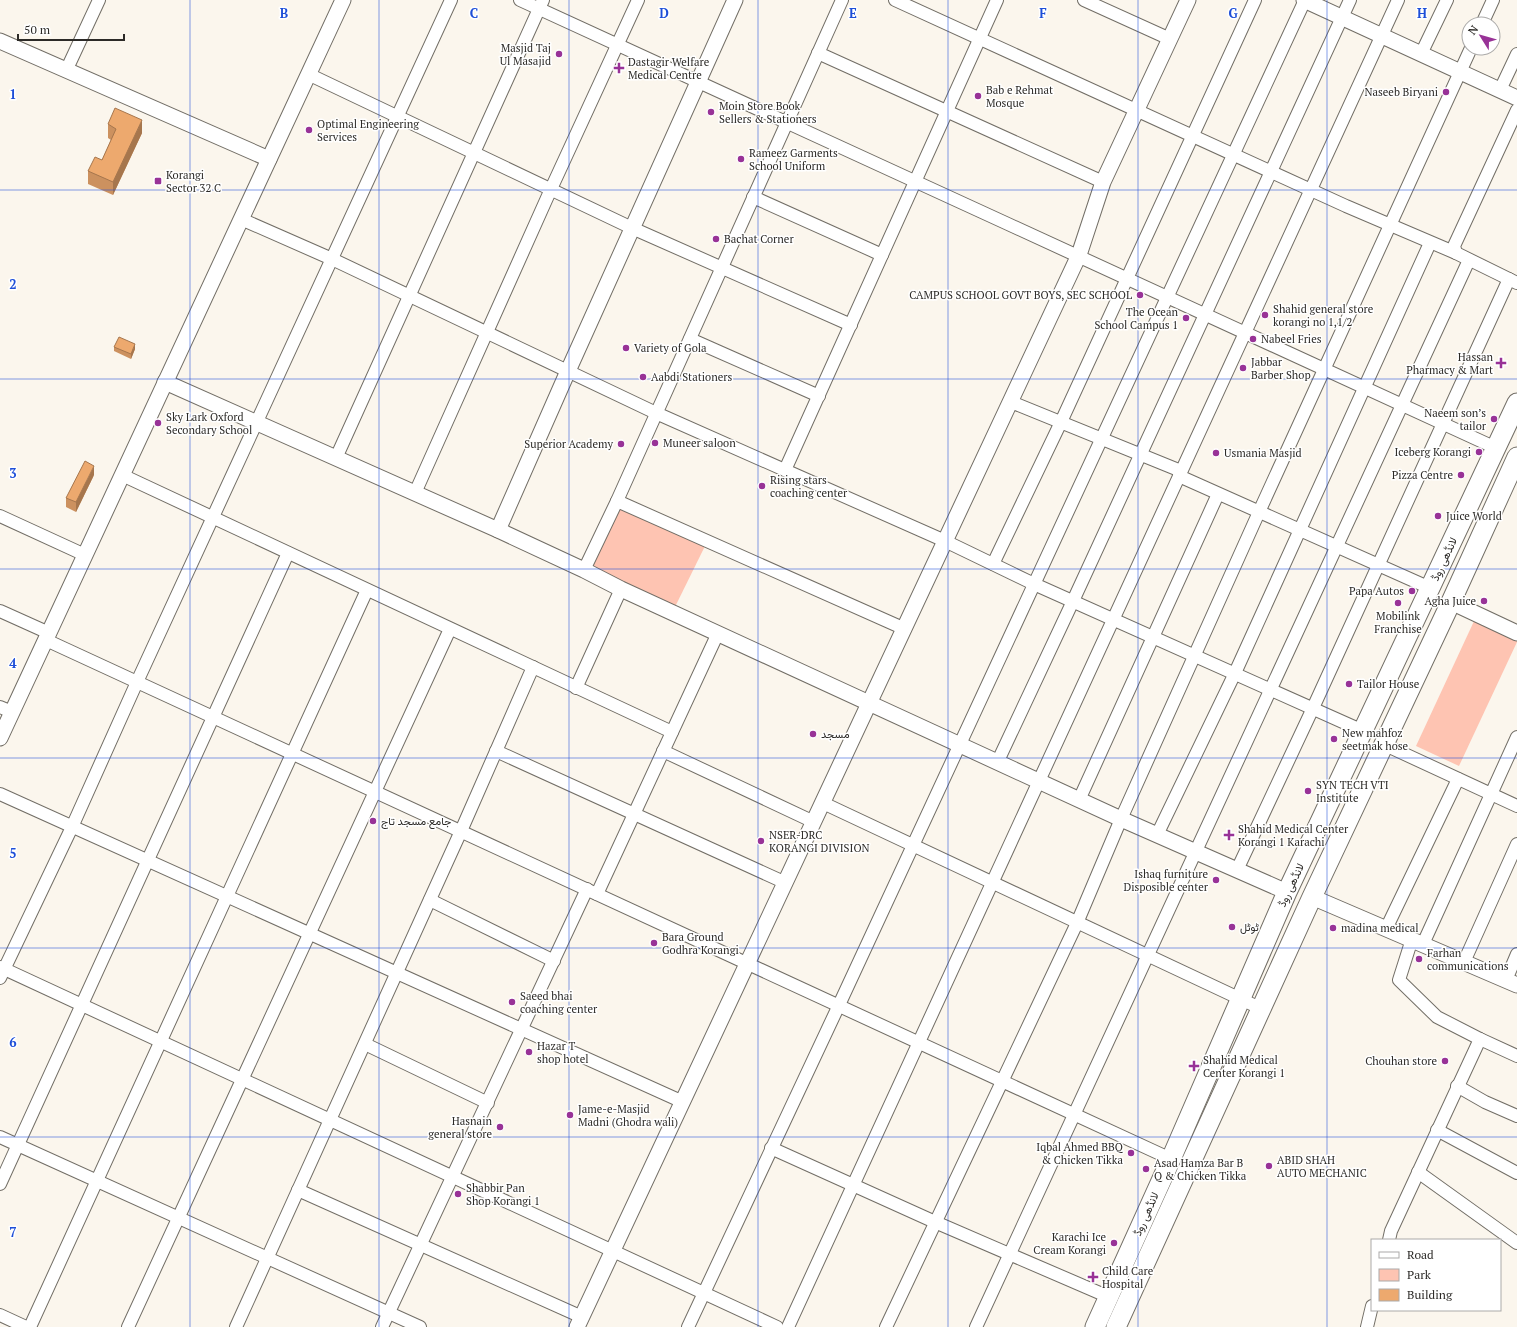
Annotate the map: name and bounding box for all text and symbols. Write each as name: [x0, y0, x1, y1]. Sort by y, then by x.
text: B: [280, 4, 288, 22]
text: C: [470, 4, 478, 22]
text: D: [659, 4, 669, 22]
text: E: [849, 4, 857, 22]
text: F: [1039, 4, 1047, 22]
text: G: [1228, 4, 1238, 22]
text: H: [1417, 4, 1427, 22]
scale bar: [18, 16, 124, 42]
north arrow: [1461, 16, 1501, 56]
text: 50 m: [24, 22, 51, 37]
text: N: [1465, 22, 1482, 38]
place label: Masjid Taj Ul Masajid: [500, 41, 551, 68]
marker: Masjid Taj Ul Masajid: [554, 49, 564, 59]
place label: Dastagir Welfare Medical Centre: [628, 55, 710, 82]
marker: Dastagir Welfare Medical Centre: [613, 62, 625, 74]
place label: Bab e Rehmat Mosque: [986, 83, 1053, 110]
text: 1: [9, 85, 17, 103]
place label: Naseeb Biryani: [1364, 85, 1438, 99]
marker: Naseeb Biryani: [1441, 87, 1451, 97]
marker: Bab e Rehmat Mosque: [973, 91, 983, 101]
place label: Moin Store Book Sellers & Stationers: [719, 99, 817, 126]
marker: Moin Store Book Sellers & Stationers: [706, 107, 716, 117]
place label: Optimal Engineering Services: [317, 117, 419, 144]
marker: Optimal Engineering Services: [304, 125, 314, 135]
place label: Rameez Garments School Uniform: [749, 146, 838, 173]
marker: Rameez Garments School Uniform: [736, 154, 746, 164]
place label: Korangi Sector 32 C: [166, 168, 221, 195]
marker: Korangi Sector 32 C: [153, 176, 163, 186]
place label: Bachat Corner: [724, 232, 794, 246]
marker: Bachat Corner: [711, 234, 721, 244]
text: 2: [9, 275, 17, 293]
place label: CAMPUS SCHOOL GOVT BOYS, SEC SCHOOL: [909, 288, 1132, 302]
marker: CAMPUS SCHOOL GOVT BOYS, SEC SCHOOL: [1135, 290, 1145, 300]
place label: Shahid general store korangi no 1,1/2: [1273, 302, 1374, 329]
place label: The Ocean School Campus 1: [1094, 305, 1178, 332]
marker: Shahid general store korangi no 1,1/2: [1260, 310, 1270, 320]
marker: The Ocean School Campus 1: [1181, 313, 1191, 323]
place label: Nabeel Fries: [1261, 332, 1322, 346]
marker: Nabeel Fries: [1248, 334, 1258, 344]
place label: Variety of Gola: [634, 341, 707, 355]
marker: Variety of Gola: [621, 343, 631, 353]
place label: Hassan Pharmacy & Mart: [1406, 350, 1493, 377]
place label: Jabbar Barber Shop: [1251, 355, 1311, 382]
marker: Hassan Pharmacy & Mart: [1496, 358, 1506, 368]
marker: Jabbar Barber Shop: [1238, 363, 1248, 373]
place label: Aabdi Stationers: [651, 370, 732, 384]
marker: Aabdi Stationers: [638, 372, 648, 382]
place label: Naeem son’s tailor: [1424, 406, 1487, 433]
place label: Sky Lark Oxford Secondary School: [166, 410, 252, 437]
marker: Naeem son’s tailor: [1489, 414, 1499, 424]
marker: Sky Lark Oxford Secondary School: [153, 418, 163, 428]
place label: Muneer saloon: [663, 436, 736, 450]
place label: Superior Academy: [524, 437, 613, 451]
marker: Muneer saloon: [650, 438, 660, 448]
marker: Superior Academy: [616, 439, 626, 449]
place label: Iceberg Korangi: [1394, 445, 1471, 459]
place label: Usmania Masjid: [1224, 446, 1302, 460]
marker: Iceberg Korangi: [1474, 447, 1484, 457]
marker: Usmania Masjid: [1211, 448, 1221, 458]
text: 3: [9, 464, 17, 482]
place label: Pizza Centre: [1392, 468, 1453, 482]
marker: Pizza Centre: [1456, 470, 1466, 480]
place label: Rising stars coaching center: [770, 473, 848, 500]
marker: Rising stars coaching center: [757, 481, 767, 491]
place label: Juice World: [1446, 509, 1502, 523]
marker: Juice World: [1433, 511, 1443, 521]
street label: لانڈھی روڈ: [1428, 535, 1460, 583]
place label: Papa Autos: [1349, 584, 1404, 598]
marker: Papa Autos: [1407, 586, 1417, 596]
place label: Agha Juice: [1425, 594, 1476, 608]
marker: Agha Juice: [1479, 596, 1489, 606]
marker: Mobilink Franchise: [1393, 598, 1403, 608]
place label: Mobilink Franchise: [1374, 609, 1422, 636]
text: 4: [9, 654, 17, 672]
place label: Tailor House: [1357, 677, 1420, 691]
marker: Tailor House: [1344, 679, 1354, 689]
place label: New mahfoz seetmak hose: [1342, 726, 1409, 753]
place label: مسجد: [821, 727, 850, 741]
marker: مسجد: [808, 729, 818, 739]
marker: New mahfoz seetmak hose: [1329, 734, 1339, 744]
place label: SYN TECH VTI Institute: [1316, 778, 1389, 805]
marker: SYN TECH VTI Institute: [1303, 786, 1313, 796]
place label: جامع مسجد تاج: [381, 814, 451, 829]
marker: جامع مسجد تاج: [368, 816, 378, 826]
place label: Shahid Medical Center Korangi 1 Karachi: [1238, 822, 1349, 849]
place label: NSER-DRC KORANGI DIVISION: [769, 828, 870, 855]
marker: Shahid Medical Center Korangi 1 Karachi: [1223, 829, 1235, 841]
marker: NSER-DRC KORANGI DIVISION: [756, 836, 766, 846]
text: 5: [9, 844, 17, 862]
street label: لانڈھی روڈ: [1275, 861, 1307, 909]
place label: Ishaq furniture Disposible center: [1123, 867, 1209, 894]
marker: Ishaq furniture Disposible center: [1211, 875, 1221, 885]
place label: ٹوٹل: [1240, 920, 1260, 934]
place label: madina medical: [1341, 921, 1419, 935]
marker: ٹوٹل: [1227, 922, 1237, 932]
marker: madina medical: [1328, 923, 1338, 933]
place label: Bara Ground Godhra Korangi: [662, 930, 739, 957]
marker: Bara Ground Godhra Korangi: [649, 938, 659, 948]
place label: Farhan communications: [1427, 946, 1509, 973]
marker: Farhan communications: [1414, 954, 1424, 964]
place label: Saeed bhai coaching center: [520, 989, 598, 1016]
marker: Saeed bhai coaching center: [507, 997, 517, 1007]
text: 6: [9, 1033, 17, 1051]
place label: Hazar T shop hotel: [537, 1039, 589, 1066]
marker: Hazar T shop hotel: [524, 1047, 534, 1057]
place label: Shahid Medical Center Korangi 1: [1203, 1053, 1285, 1080]
place label: Chouhan store: [1365, 1054, 1437, 1068]
marker: Chouhan store: [1440, 1056, 1450, 1066]
marker: Shahid Medical Center Korangi 1: [1188, 1060, 1200, 1072]
place label: Jame-e-Masjid Madni (Ghodra wali): [578, 1102, 678, 1129]
marker: Jame-e-Masjid Madni (Ghodra wali): [565, 1110, 575, 1120]
place label: Hasnain general store: [428, 1114, 492, 1141]
marker: Hasnain general store: [495, 1122, 505, 1132]
place label: Iqbal Ahmed BBQ & Chicken Tikka: [1036, 1140, 1124, 1167]
marker: Iqbal Ahmed BBQ & Chicken Tikka: [1126, 1148, 1136, 1158]
place label: ABID SHAH AUTO MECHANIC: [1277, 1153, 1367, 1180]
place label: Asad Hamza Bar B Q & Chicken Tikka: [1154, 1156, 1247, 1183]
marker: ABID SHAH AUTO MECHANIC: [1264, 1161, 1274, 1171]
marker: Asad Hamza Bar B Q & Chicken Tikka: [1141, 1164, 1151, 1174]
place label: Shabbir Pan Shop Korangi 1: [466, 1181, 540, 1208]
marker: Shabbir Pan Shop Korangi 1: [453, 1189, 463, 1199]
street label: لانڈھی روڈ: [1130, 1190, 1162, 1238]
text: 7: [9, 1223, 17, 1241]
place label: Karachi Ice Cream Korangi: [1033, 1230, 1106, 1257]
marker: Karachi Ice Cream Korangi: [1109, 1238, 1119, 1248]
legend: [1371, 1239, 1501, 1311]
text: Road: [1407, 1247, 1434, 1262]
place label: Child Care Hospital: [1102, 1264, 1154, 1291]
text: Park: [1407, 1267, 1432, 1282]
marker: Child Care Hospital: [1087, 1271, 1099, 1283]
text: Building: [1407, 1287, 1453, 1302]

